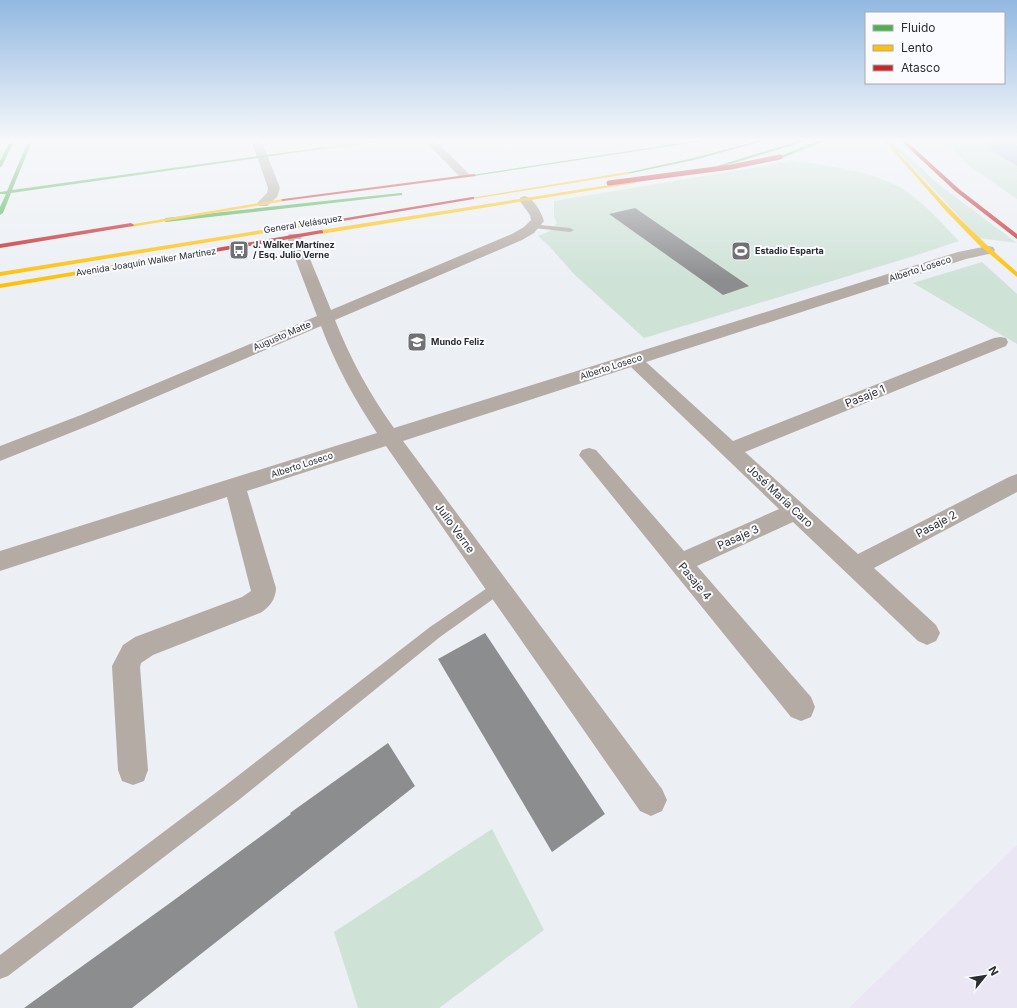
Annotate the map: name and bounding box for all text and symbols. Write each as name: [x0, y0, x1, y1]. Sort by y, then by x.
legend: [865, 12, 1005, 84]
text: Fluido: [901, 20, 936, 35]
text: Lento: [901, 40, 933, 55]
text: Atasco: [901, 60, 940, 75]
street label: General Velásquez: [263, 212, 343, 235]
bus stop icon: J. Walker Martínez / Esq. Julio Verne: [228, 239, 250, 261]
place label: J. Walker Martínez / Esq. Julio Verne: [253, 239, 335, 260]
sports icon: Estadio Esparta: [730, 240, 752, 262]
street label: Avenida Joaquín Walker Martínez: [75, 245, 217, 278]
place label: Estadio Esparta: [755, 245, 824, 256]
street label: Alberto Loseco: [887, 253, 952, 284]
street label: Augusto Matte: [251, 318, 312, 353]
school or university icon: Mundo Feliz: [406, 331, 428, 353]
place label: Mundo Feliz: [431, 336, 484, 347]
street label: Alberto Loseco: [578, 351, 643, 382]
street label: Pasaje 1: [843, 382, 887, 410]
street label: Alberto Loseco: [269, 449, 334, 480]
street label: José María Caro: [744, 462, 816, 530]
street label: Julio Verne: [432, 500, 478, 556]
street label: Pasaje 2: [913, 507, 959, 541]
street label: Pasaje 3: [715, 522, 761, 552]
street label: Pasaje 4: [675, 559, 715, 603]
north arrow: [965, 956, 1005, 996]
text: N: [986, 964, 1002, 978]

